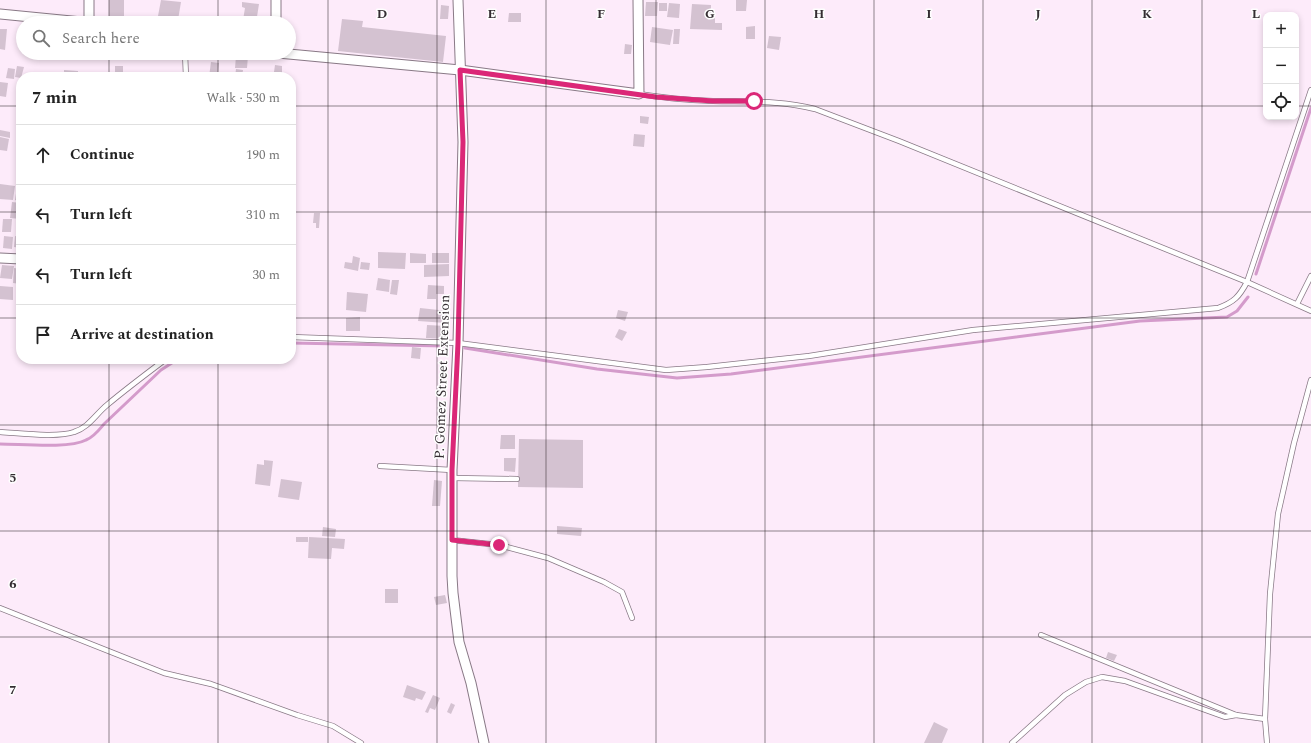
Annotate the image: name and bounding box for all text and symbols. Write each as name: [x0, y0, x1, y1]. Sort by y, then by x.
text: D: [377, 4, 387, 24]
text: E: [488, 4, 497, 24]
text: F: [597, 4, 605, 24]
text: G: [705, 4, 715, 24]
text: H: [814, 4, 825, 24]
text: I: [926, 4, 932, 24]
text: J: [1035, 4, 1041, 24]
text: K: [1142, 4, 1152, 24]
text: L: [1252, 4, 1260, 24]
map controls: [1263, 12, 1299, 120]
button: +: [1263, 12, 1299, 48]
search box: [16, 16, 296, 60]
icon: search: [30, 27, 52, 49]
text: Search here: [62, 27, 140, 50]
button: −: [1263, 48, 1299, 84]
button: locate: [1263, 84, 1299, 120]
text: 7 min: [32, 85, 77, 111]
text: Walk · 530 m: [206, 88, 280, 108]
route start: [745, 92, 763, 110]
text: Continue: [70, 143, 135, 166]
icon: ahead: [32, 144, 54, 166]
text: 190 m: [246, 145, 280, 165]
text: Turn left: [70, 203, 132, 226]
icon: left: [32, 204, 54, 226]
text: 310 m: [246, 205, 280, 225]
text: Turn left: [70, 263, 132, 286]
icon: left: [32, 264, 54, 286]
text: 30 m: [253, 265, 280, 285]
street label: P. Gomez Street Extension: [429, 294, 455, 460]
text: Arrive at destination: [70, 323, 214, 346]
icon: arrive: [32, 324, 54, 346]
text: 5: [9, 468, 17, 488]
route end: [490, 536, 508, 554]
text: 6: [9, 574, 17, 594]
text: 7: [9, 680, 17, 700]

